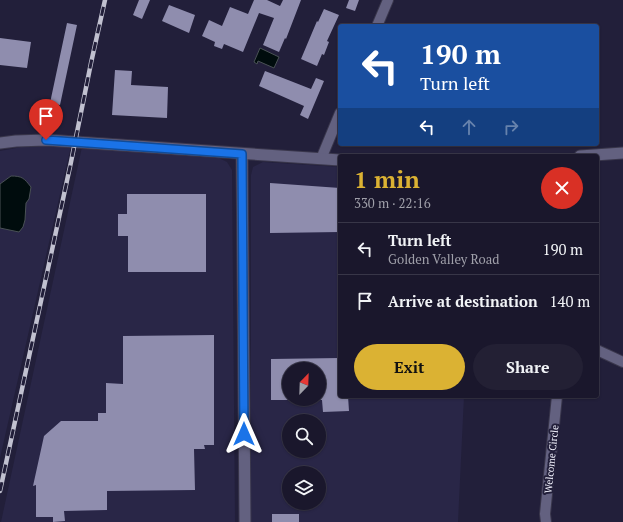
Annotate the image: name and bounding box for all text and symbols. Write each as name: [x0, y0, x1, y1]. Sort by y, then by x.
text: 190 m: [420, 35, 501, 72]
icon: left: [354, 40, 406, 92]
text: Turn left: [420, 71, 490, 95]
pin: [29, 99, 63, 140]
icon: arrive: [35, 105, 57, 127]
icon: left: [416, 116, 438, 138]
icon: ahead: [458, 116, 480, 138]
icon: right: [500, 116, 522, 138]
text: 1 min: [354, 163, 420, 195]
button: close: [541, 167, 583, 209]
text: 330 m · 22:16: [354, 194, 431, 212]
text: Turn left: [388, 230, 452, 250]
icon: left: [354, 238, 376, 260]
text: 190 m: [542, 239, 583, 259]
text: Golden Valley Road: [388, 250, 500, 268]
icon: arrive: [354, 290, 376, 312]
text: Arrive at destination: [388, 291, 538, 311]
text: 140 m: [550, 291, 590, 311]
button: Exit: [354, 344, 465, 390]
button: Share: [473, 344, 583, 390]
north arrow: [282, 362, 326, 406]
map controls: [282, 362, 326, 510]
position arrow: [223, 413, 265, 455]
button: search: [282, 414, 326, 458]
street label: Welcome Circle: [541, 424, 562, 494]
button: layers: [282, 466, 326, 510]

